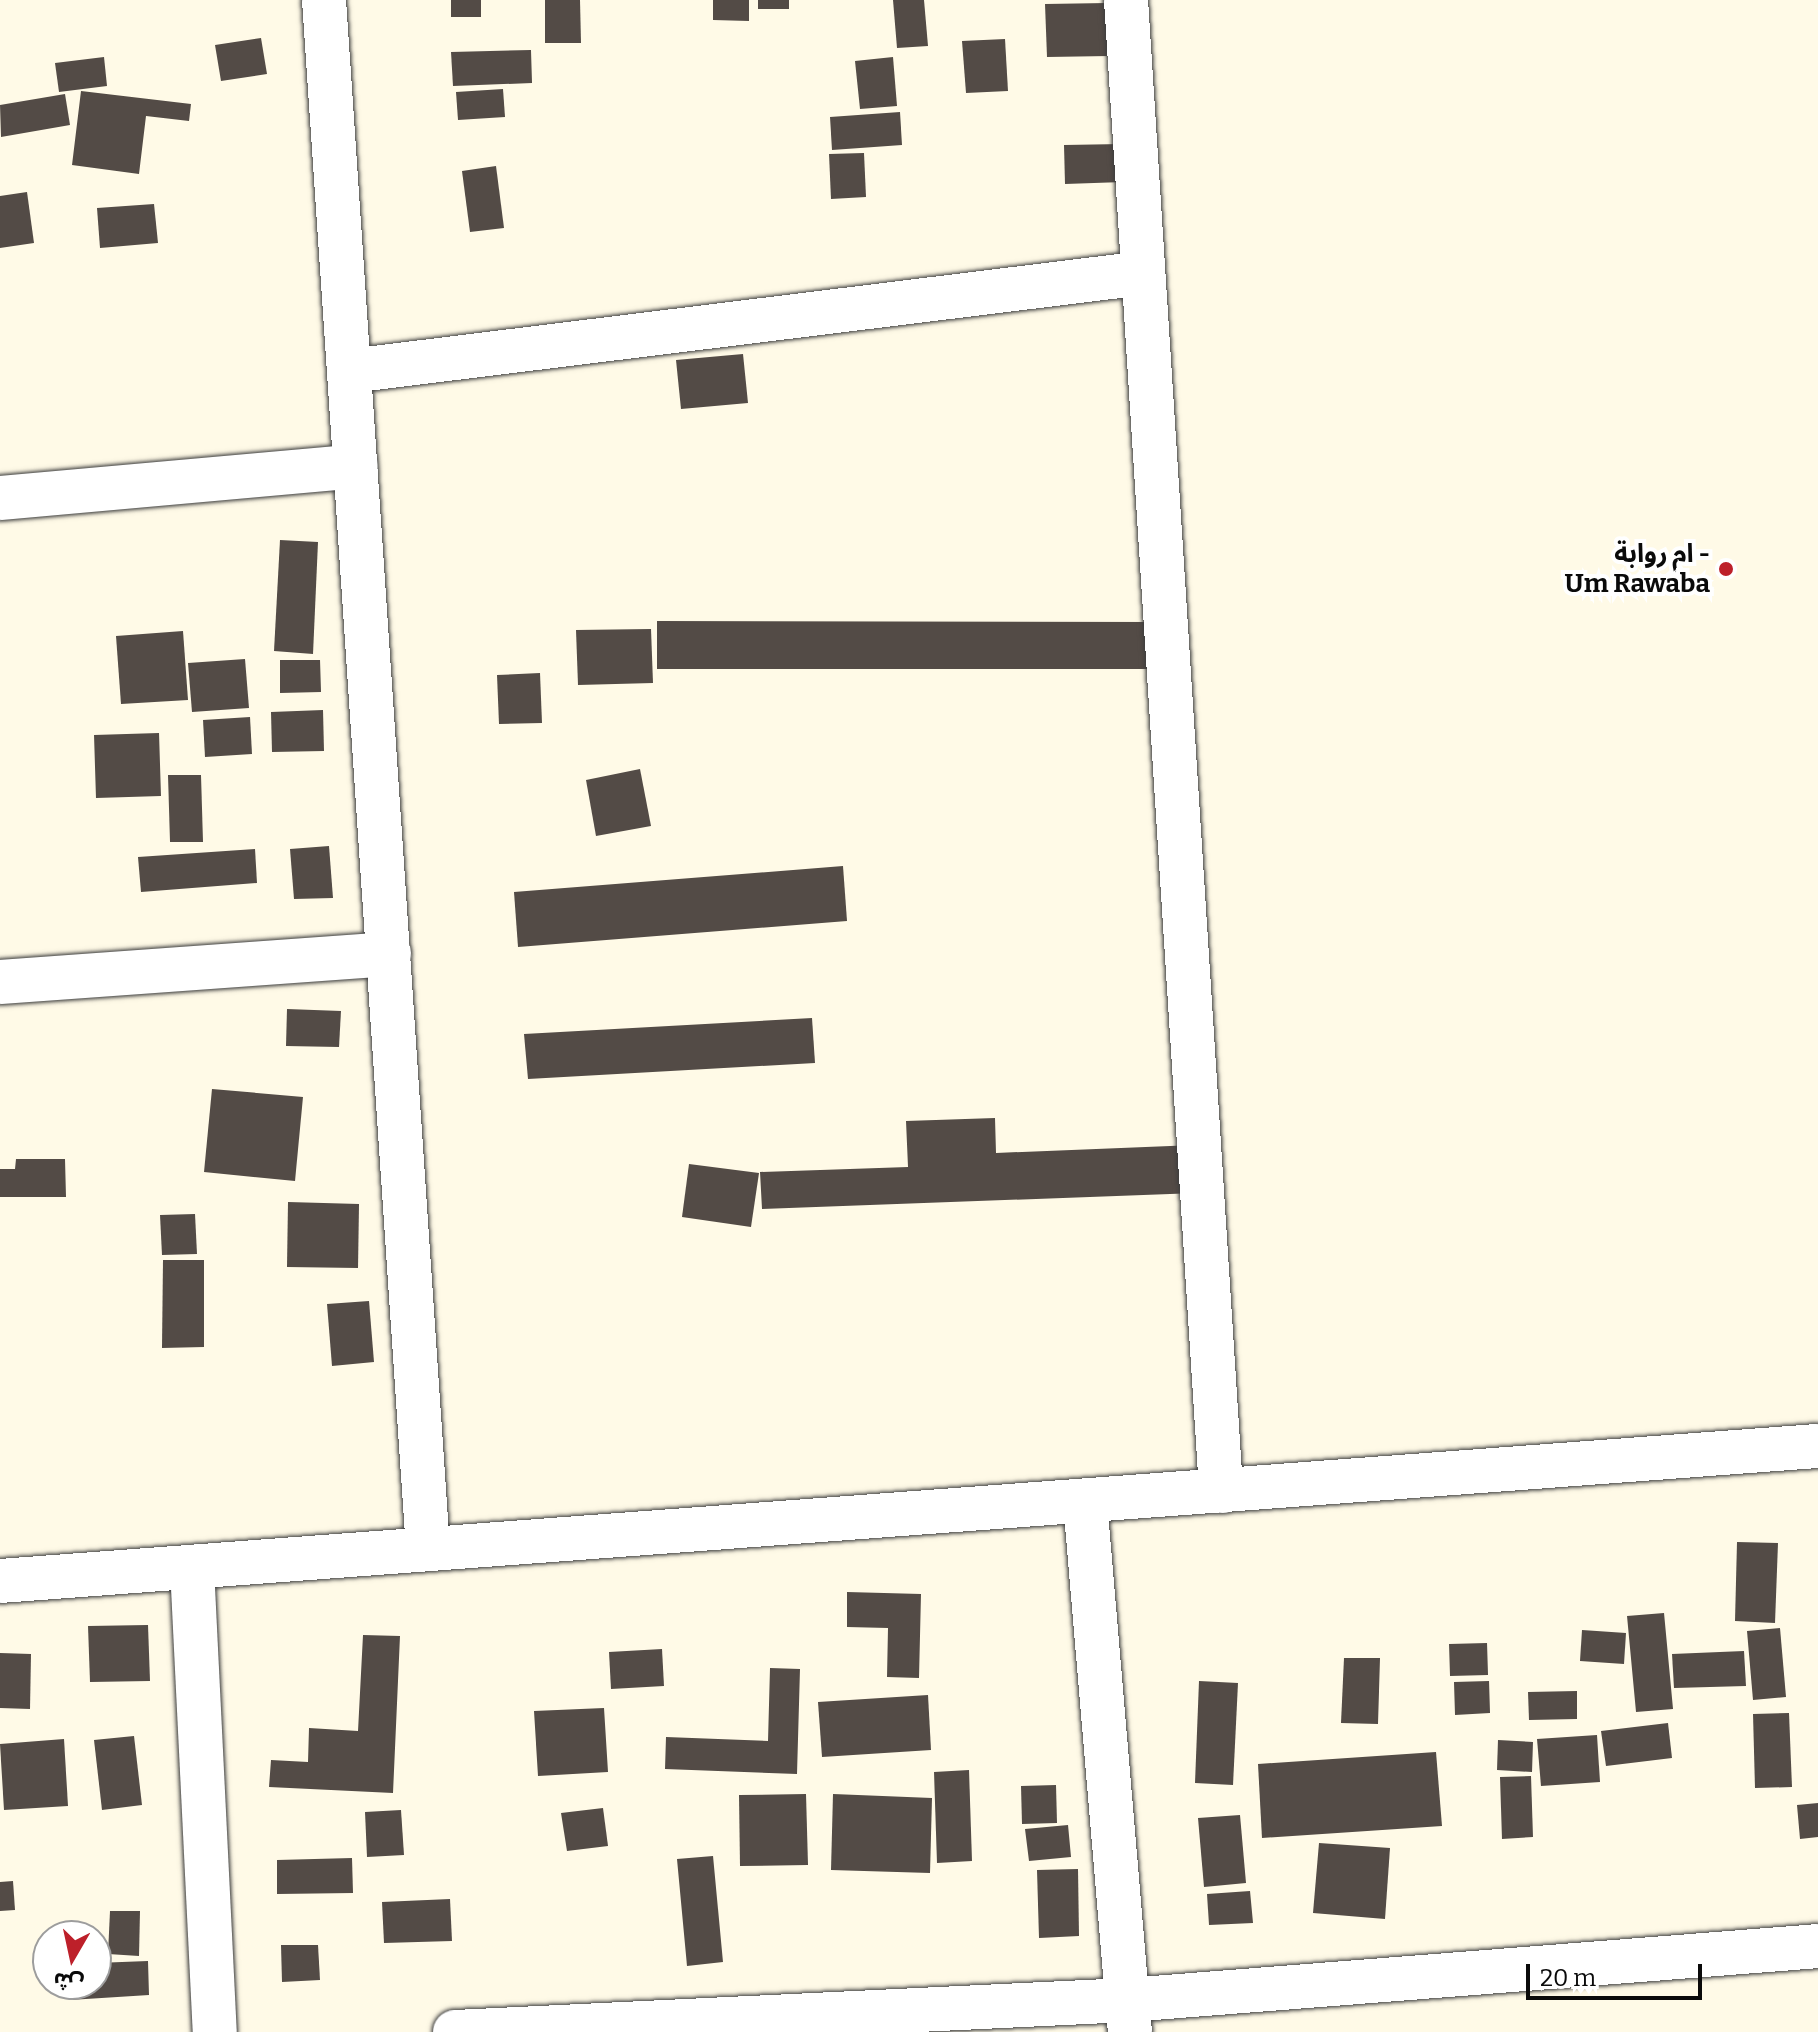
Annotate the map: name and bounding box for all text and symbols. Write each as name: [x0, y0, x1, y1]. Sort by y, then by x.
place label: ام روابة - Um Rawaba: [1565, 538, 1710, 600]
marker: ام روابة - Um Rawaba: [1717, 560, 1735, 578]
north arrow: [32, 1920, 112, 2000]
scale bar: [1530, 1948, 1706, 1998]
text: 20 m: [1540, 1964, 1596, 1992]
text: ش: [51, 1967, 85, 1998]

